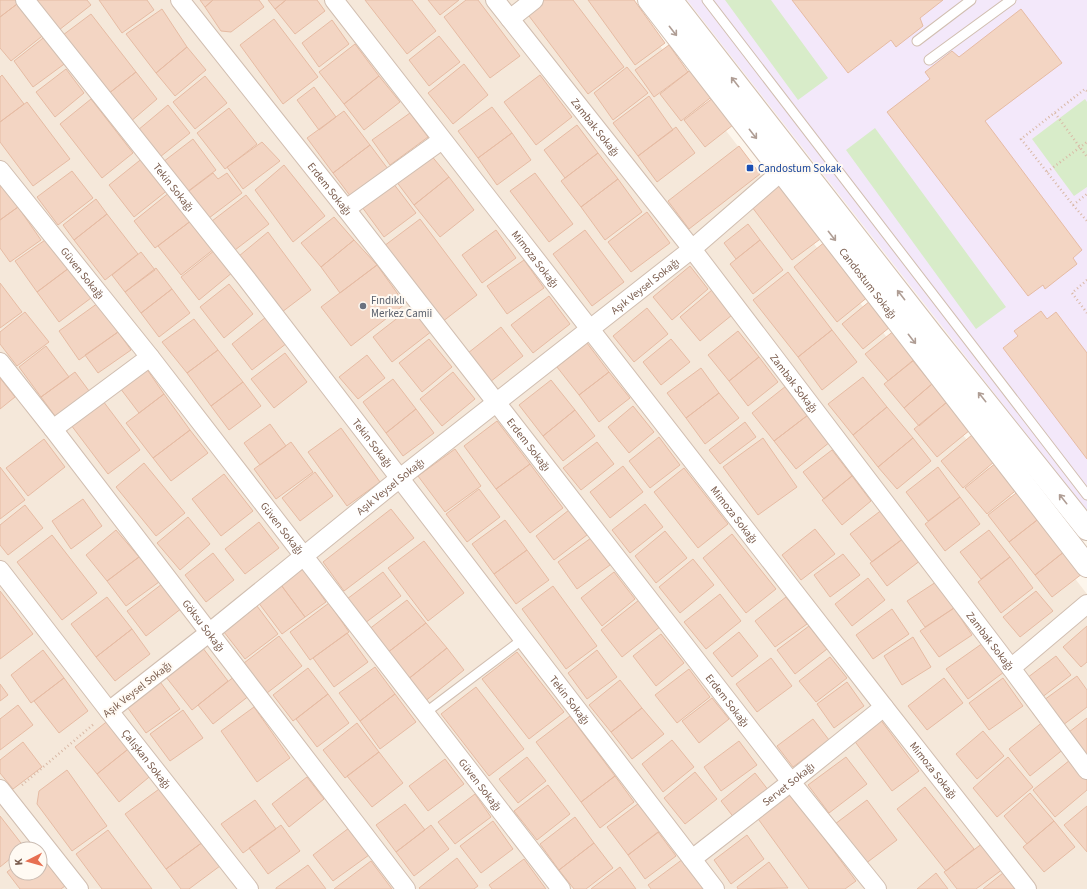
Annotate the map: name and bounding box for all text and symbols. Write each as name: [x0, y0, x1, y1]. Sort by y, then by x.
one-way arrow: [669, 25, 677, 36]
one-way arrow: [731, 77, 739, 88]
street label: Zambak Sokağı: [567, 95, 623, 160]
one-way arrow: [748, 128, 757, 139]
street label: Tekin Sokağı: [149, 160, 197, 215]
street label: Erdem Sokağı: [304, 160, 355, 219]
place label: Candostum Sokak: [758, 161, 842, 176]
marker: Candostum Sokak: [745, 163, 755, 173]
street label: Mimoza Sokağı: [508, 227, 562, 291]
one-way arrow: [828, 231, 837, 242]
street label: Güven Sokağı: [57, 244, 108, 302]
street label: Candostum Sokağı: [835, 245, 900, 322]
street label: Aşık Veysel Sokağı: [608, 255, 683, 318]
one-way arrow: [897, 289, 905, 300]
place label: Fındıklı Merkez Camii: [371, 293, 432, 321]
marker: Fındıklı Merkez Camii: [358, 301, 368, 311]
one-way arrow: [907, 334, 916, 345]
street label: Zambak Sokağı: [766, 351, 821, 416]
one-way arrow: [977, 392, 986, 402]
street label: Erdem Sokağı: [503, 415, 554, 474]
street label: Tekin Sokağı: [349, 416, 396, 471]
street label: Aşık Veysel Sokağı: [353, 455, 428, 519]
street label: Mimoza Sokağı: [707, 483, 761, 547]
one-way arrow: [1058, 493, 1067, 504]
street label: Güven Sokağı: [257, 499, 307, 558]
street label: Göksu Sokağı: [178, 597, 228, 655]
street label: Zambak Sokağı: [963, 609, 1017, 674]
street label: Aşık Veysel Sokağı: [100, 658, 175, 721]
street label: Erdem Sokağı: [702, 671, 753, 730]
street label: Tekin Sokağı: [546, 673, 593, 728]
street label: Çalışkan Sokağı: [118, 726, 174, 792]
street label: Mimoza Sokağı: [906, 739, 960, 802]
street label: Güven Sokağı: [455, 755, 505, 814]
street label: Servet Sokağı: [759, 759, 818, 810]
north arrow: [8, 841, 48, 881]
text: K: [11, 858, 26, 866]

